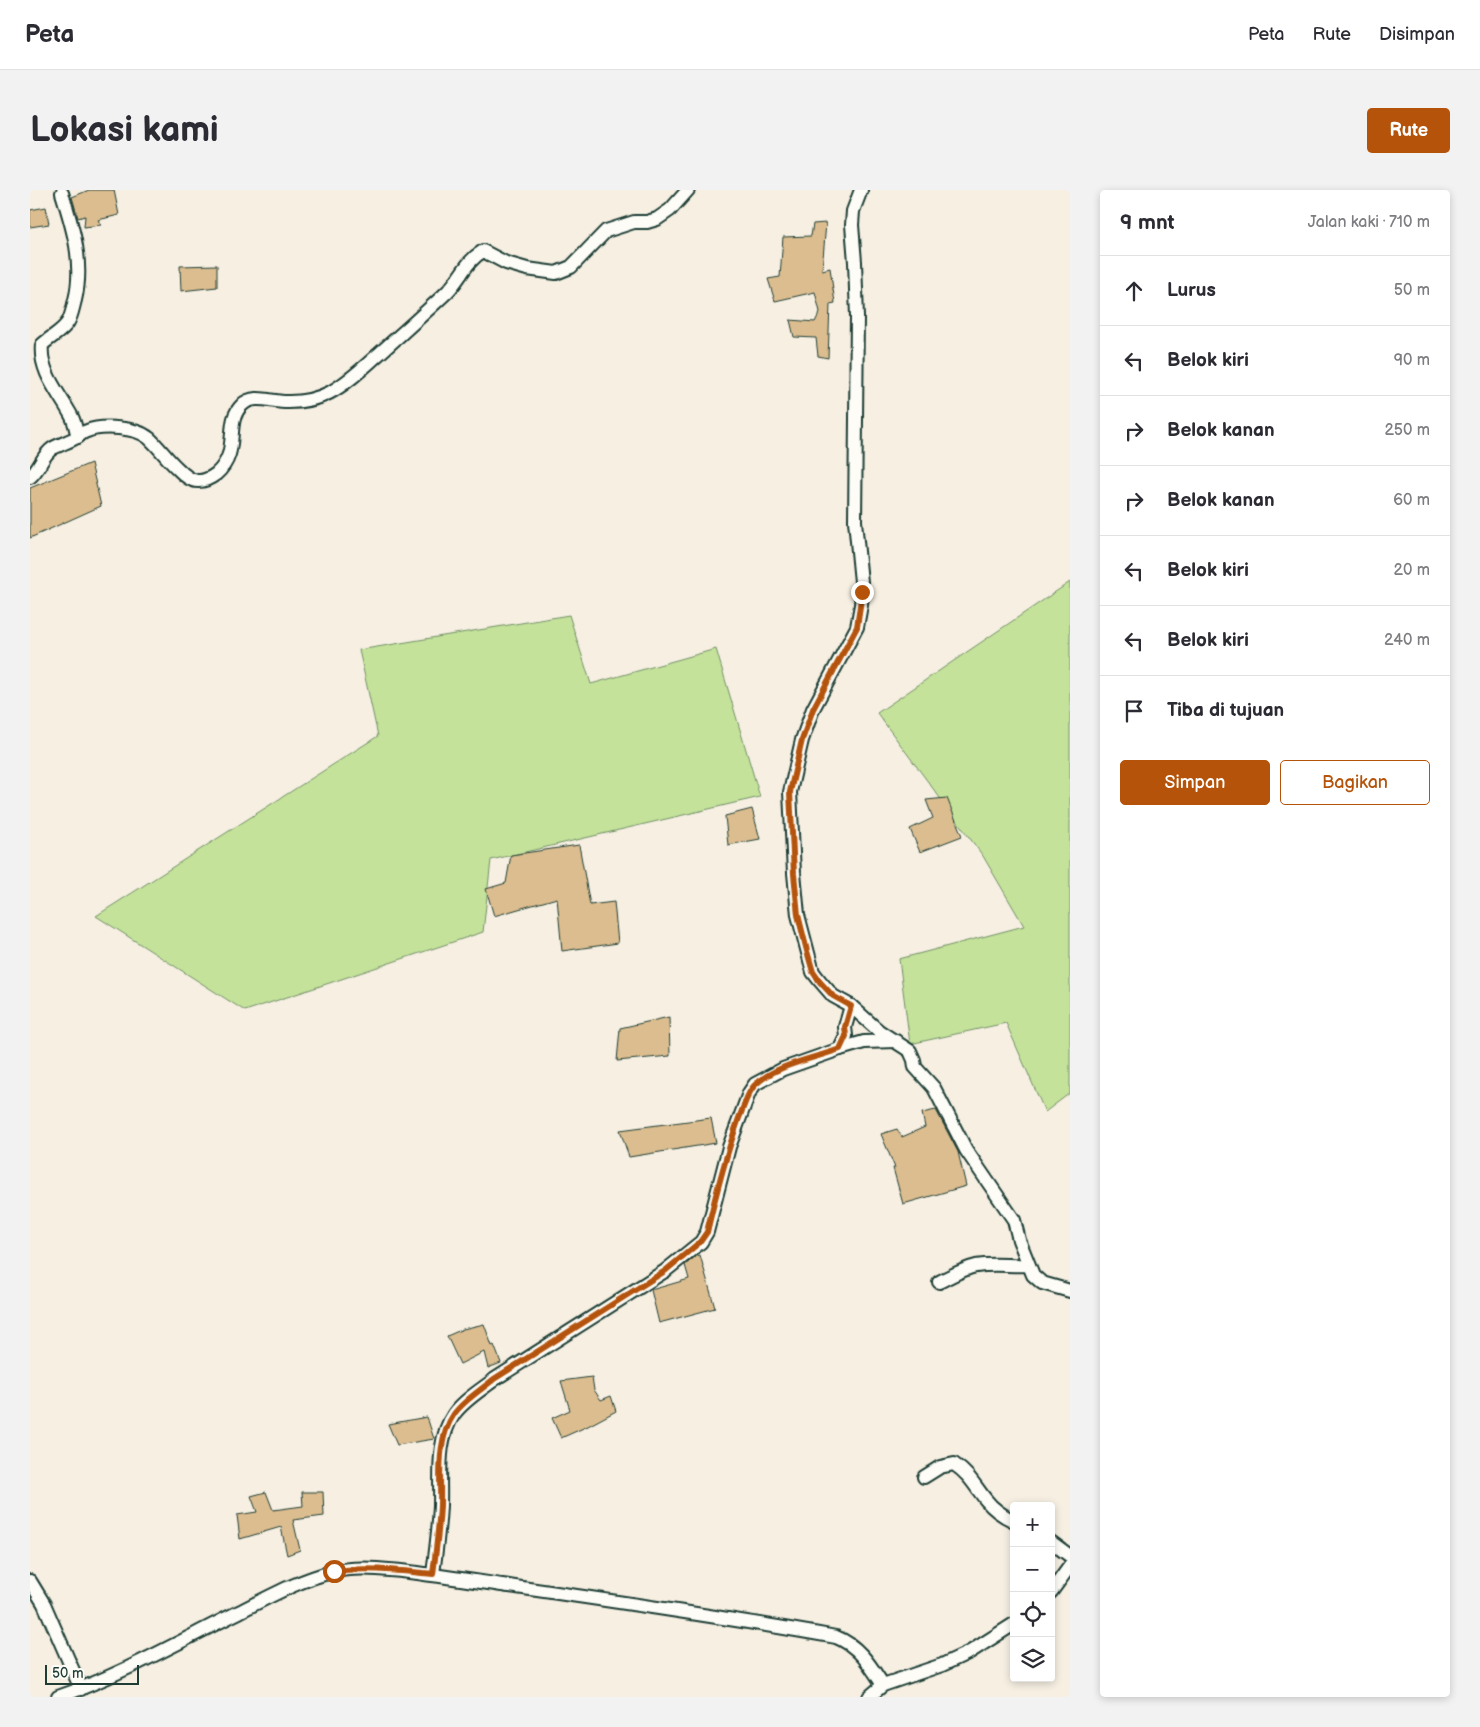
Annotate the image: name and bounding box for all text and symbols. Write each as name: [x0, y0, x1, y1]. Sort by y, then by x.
text: Peta: [25, 20, 74, 49]
text: Peta: [1248, 24, 1284, 45]
text: Rute: [1312, 24, 1351, 45]
text: Disimpan: [1379, 24, 1455, 45]
button: Rute: [1367, 108, 1450, 153]
text: Lokasi kami: [30, 109, 219, 152]
text: 9 mnt: [1120, 210, 1175, 235]
text: Jalan kaki · 710 m: [1308, 213, 1430, 232]
icon: ahead: [1120, 277, 1148, 305]
text: Lurus: [1167, 279, 1216, 302]
text: 50 m: [1394, 281, 1430, 300]
icon: left: [1120, 347, 1148, 375]
text: Belok kiri: [1167, 349, 1249, 372]
text: 90 m: [1394, 351, 1430, 370]
icon: right: [1120, 417, 1148, 445]
text: Belok kanan: [1167, 419, 1275, 442]
text: 250 m: [1384, 421, 1430, 440]
icon: right: [1120, 487, 1148, 515]
text: Belok kanan: [1167, 489, 1275, 512]
text: 60 m: [1393, 491, 1430, 510]
icon: left: [1120, 557, 1148, 585]
text: Belok kiri: [1167, 559, 1249, 582]
text: 20 m: [1394, 561, 1430, 580]
route end: [851, 581, 874, 604]
icon: left: [1120, 627, 1148, 655]
text: Belok kiri: [1167, 629, 1249, 652]
text: 240 m: [1384, 631, 1430, 650]
icon: arrive: [1120, 697, 1148, 725]
text: Tiba di tujuan: [1167, 699, 1284, 722]
button: Simpan: [1120, 760, 1270, 805]
button: Bagikan: [1280, 760, 1430, 805]
map controls: [1010, 1502, 1055, 1682]
button: +: [1010, 1502, 1055, 1547]
button: −: [1010, 1547, 1055, 1592]
route start: [323, 1560, 346, 1583]
button: locate: [1010, 1592, 1055, 1637]
button: layers: [1010, 1637, 1055, 1682]
scale bar: [45, 1662, 139, 1685]
text: 50 m: [52, 1665, 84, 1682]

